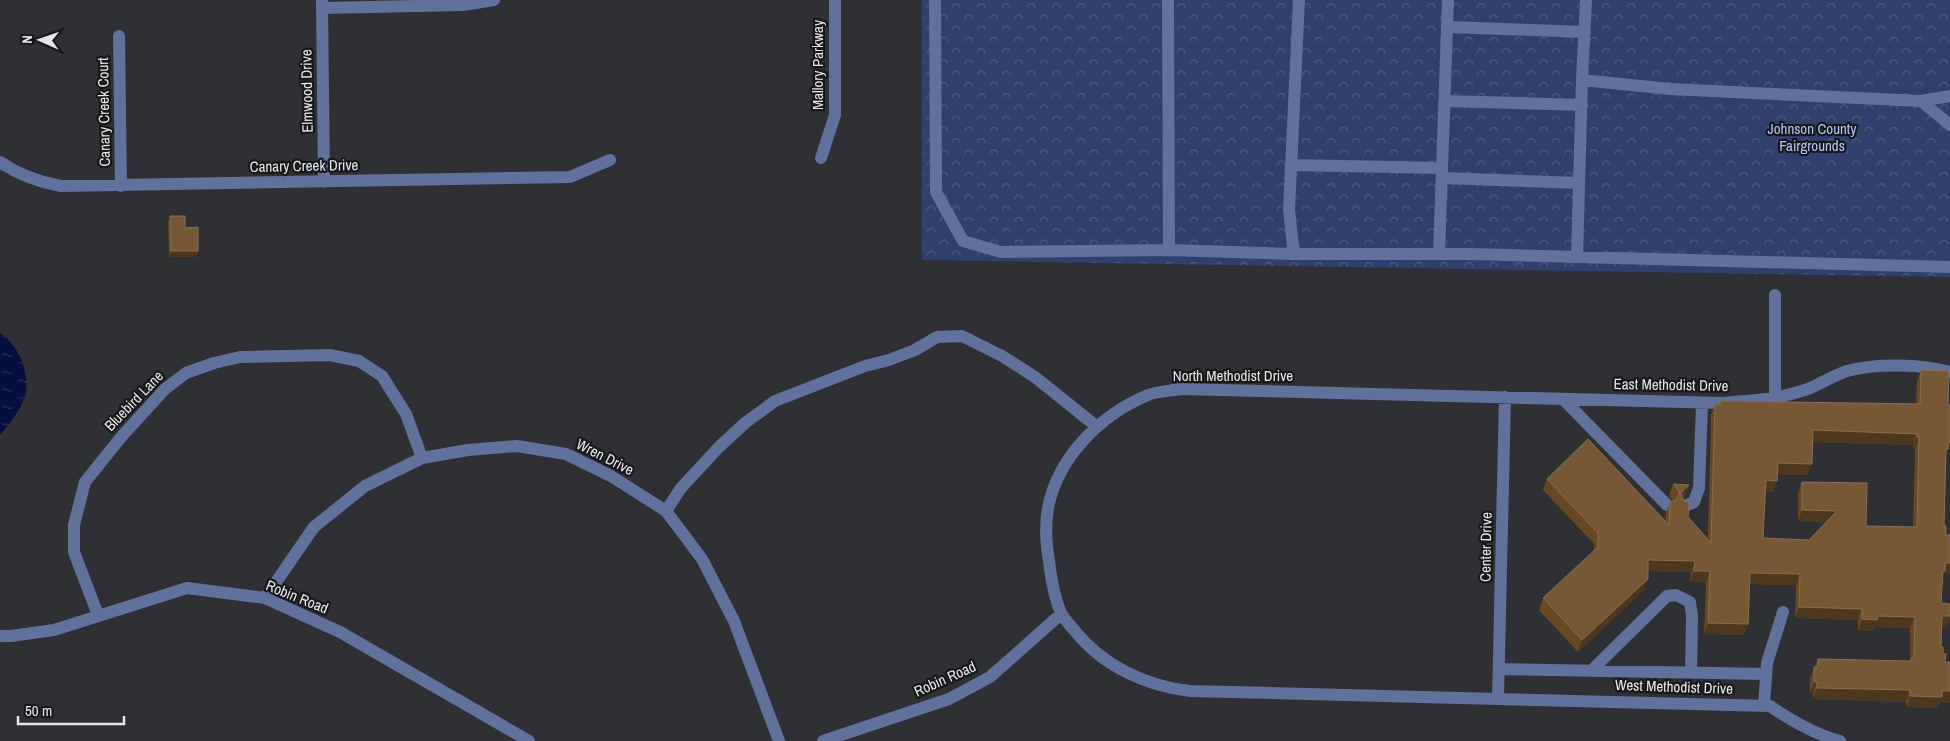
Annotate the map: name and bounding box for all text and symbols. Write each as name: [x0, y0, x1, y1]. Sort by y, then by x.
north arrow: [15, 15, 65, 65]
street label: Mallory Parkway: [807, 19, 828, 110]
text: N: [18, 35, 36, 44]
street label: Elmwood Drive: [295, 49, 318, 133]
street label: Canary Creek Court: [92, 57, 115, 167]
park label: Johnson County Fairgrounds: [1768, 118, 1857, 156]
street label: Canary Creek Drive: [249, 154, 359, 177]
street label: North Methodist Drive: [1173, 365, 1293, 386]
street label: Bluebird Lane: [99, 366, 168, 435]
street label: East Methodist Drive: [1613, 373, 1729, 396]
street label: Wren Drive: [573, 433, 638, 480]
street label: Center Drive: [1474, 512, 1497, 582]
street label: Robin Road: [263, 575, 332, 619]
street label: Robin Road: [911, 656, 979, 701]
street label: West Methodist Drive: [1615, 674, 1734, 699]
scale bar: [18, 694, 124, 726]
text: 50 m: [25, 700, 52, 721]

